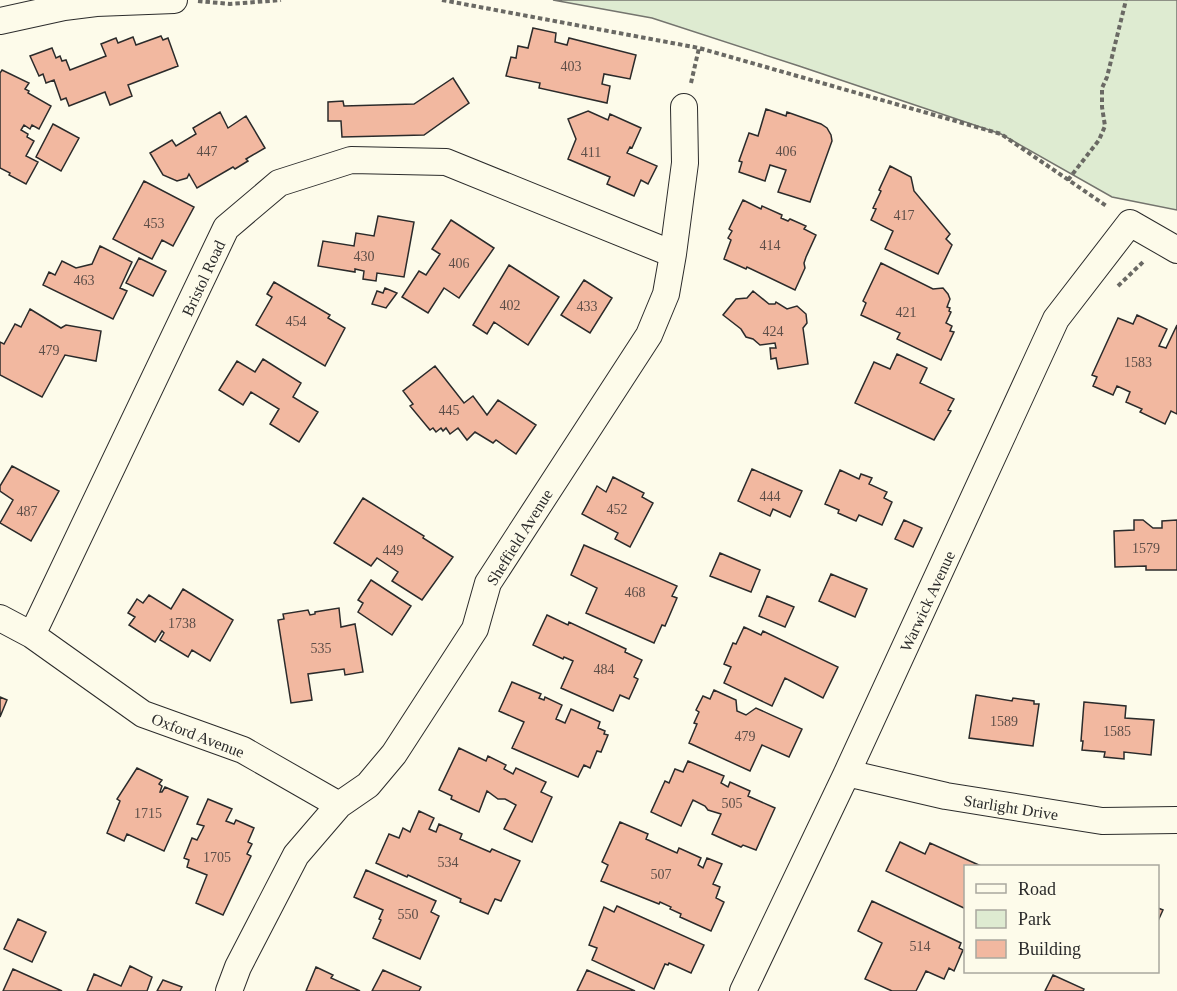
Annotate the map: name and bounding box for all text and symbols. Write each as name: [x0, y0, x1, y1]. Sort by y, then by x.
house number: 403: [561, 59, 582, 74]
house number: 447: [197, 144, 218, 159]
house number: 406: [776, 144, 797, 159]
house number: 411: [581, 145, 601, 160]
house number: 417: [894, 208, 915, 223]
house number: 453: [144, 216, 165, 231]
street label: Bristol Road: [179, 238, 228, 319]
house number: 414: [760, 238, 781, 253]
house number: 430: [354, 249, 375, 264]
house number: 406: [449, 256, 470, 271]
house number: 463: [74, 273, 95, 288]
house number: 402: [500, 298, 521, 313]
house number: 433: [577, 299, 598, 314]
house number: 421: [896, 305, 917, 320]
house number: 454: [286, 314, 307, 329]
house number: 424: [763, 324, 784, 339]
house number: 479: [39, 343, 60, 358]
house number: 1583: [1124, 355, 1152, 370]
house number: 445: [439, 403, 460, 418]
street label: Sheffield Avenue: [483, 486, 556, 588]
house number: 444: [760, 489, 781, 504]
house number: 452: [607, 502, 628, 517]
house number: 487: [17, 504, 38, 519]
house number: 1579: [1132, 541, 1160, 556]
house number: 449: [383, 543, 404, 558]
street label: Warwick Avenue: [897, 548, 958, 654]
house number: 468: [625, 585, 646, 600]
house number: 1738: [168, 616, 196, 631]
house number: 535: [311, 641, 332, 656]
house number: 484: [594, 662, 615, 677]
street label: Oxford Avenue: [149, 710, 247, 761]
house number: 1589: [990, 714, 1018, 729]
house number: 1585: [1103, 724, 1131, 739]
house number: 479: [735, 729, 756, 744]
street label: Starlight Drive: [962, 792, 1059, 824]
house number: 505: [722, 796, 743, 811]
house number: 1715: [134, 806, 162, 821]
house number: 1705: [203, 850, 231, 865]
house number: 534: [438, 855, 459, 870]
legend: [964, 865, 1159, 973]
house number: 507: [651, 867, 672, 882]
text: Road: [1018, 879, 1056, 899]
house number: 550: [398, 907, 419, 922]
text: Park: [1018, 909, 1051, 929]
house number: 514: [910, 939, 931, 954]
text: Building: [1018, 939, 1081, 959]

